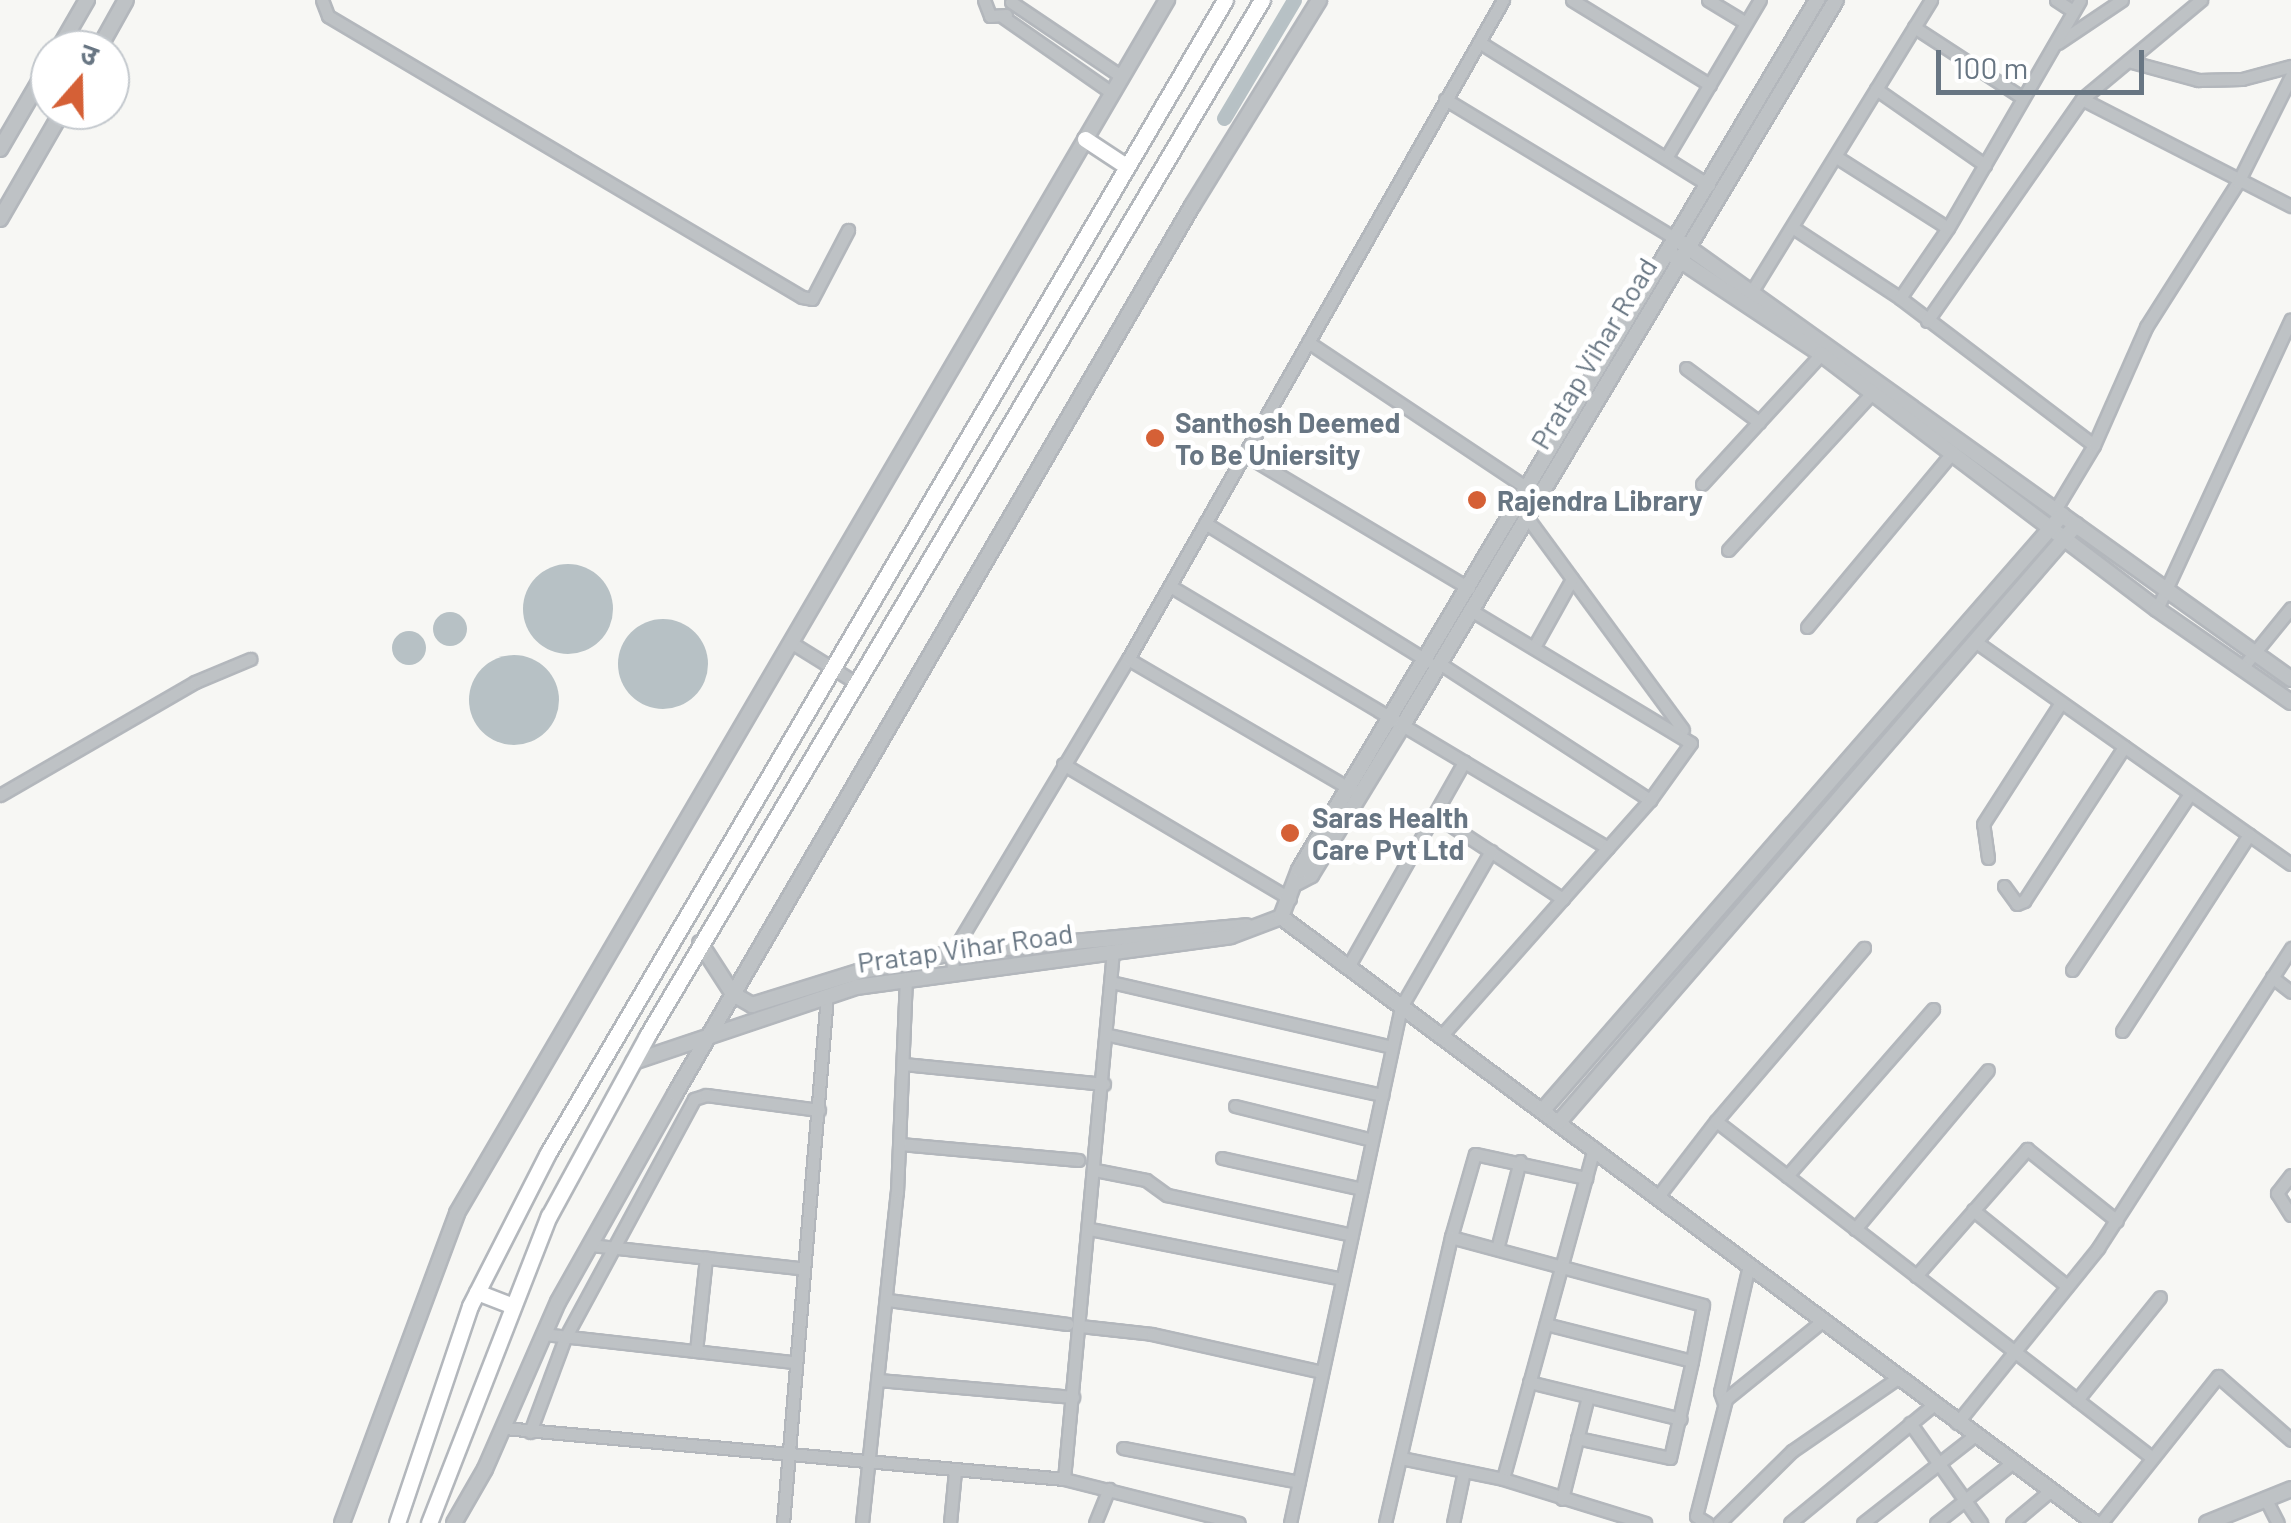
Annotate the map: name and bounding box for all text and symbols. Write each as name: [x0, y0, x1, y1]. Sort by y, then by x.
north arrow: [30, 30, 130, 130]
scale bar: [1941, 30, 2148, 92]
text: उ: [76, 35, 103, 72]
text: 100 m: [1953, 49, 2028, 85]
street label: Pratap Vihar Road: [1523, 251, 1663, 455]
place label: Santhosh Deemed To Be Uniersity: [1175, 405, 1400, 471]
marker: Santhosh Deemed To Be Uniersity: [1144, 427, 1166, 449]
place label: Rajendra Library: [1497, 483, 1703, 517]
marker: Rajendra Library: [1466, 489, 1488, 511]
place label: Saras Health Care Pvt Ltd: [1312, 800, 1469, 866]
marker: Saras Health Care Pvt Ltd: [1277, 820, 1303, 846]
street label: Pratap Vihar Road: [855, 915, 1075, 979]

